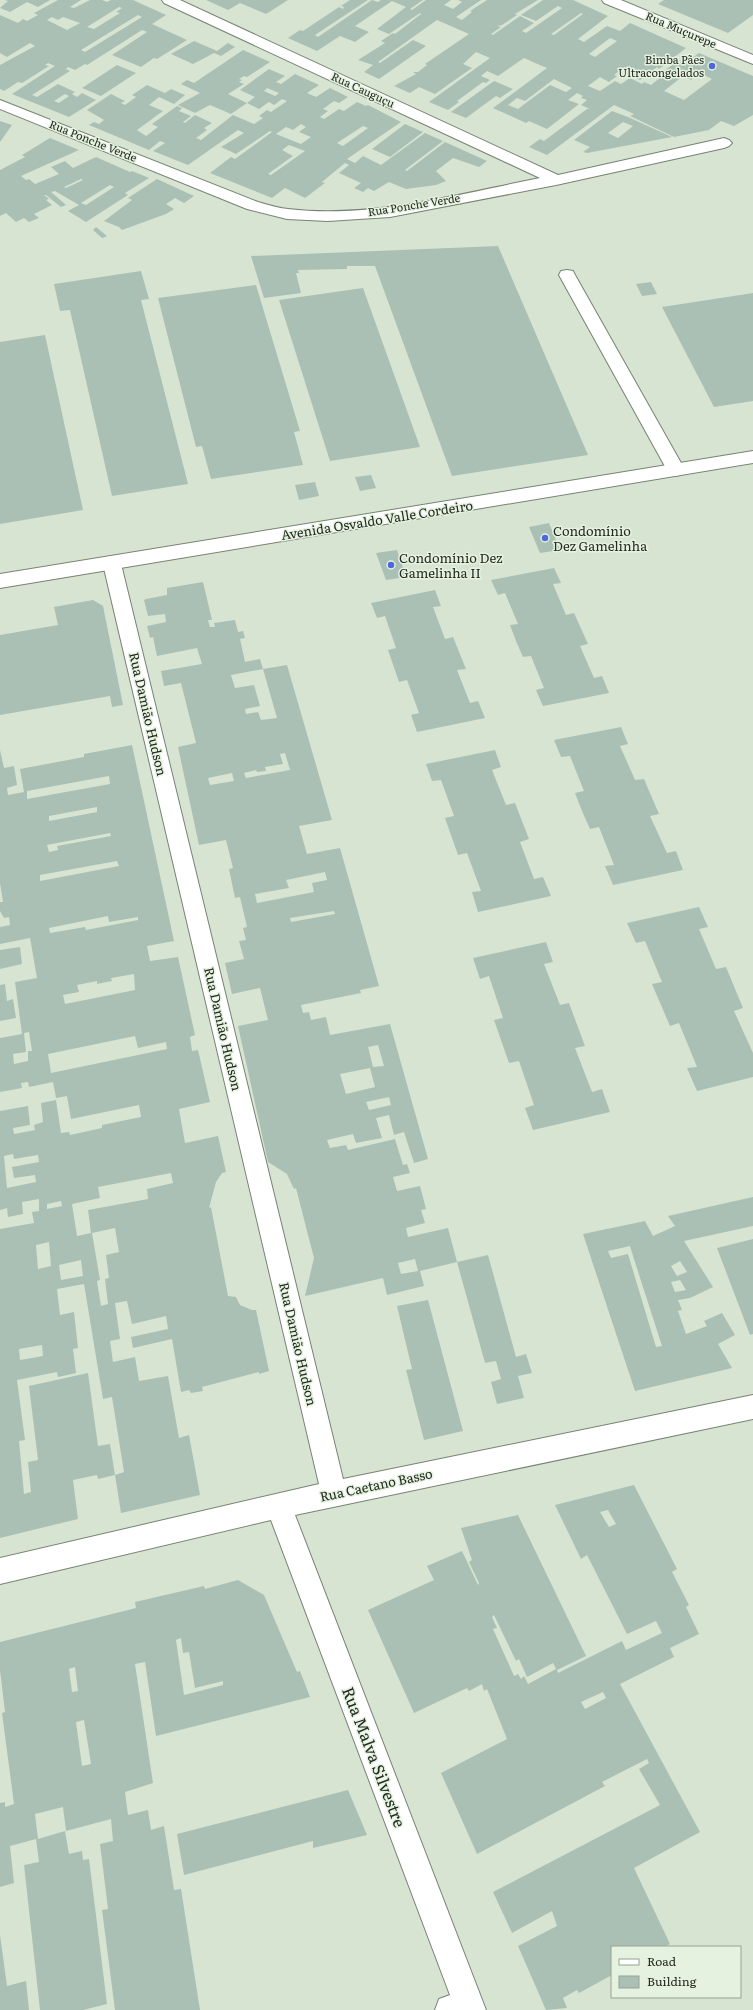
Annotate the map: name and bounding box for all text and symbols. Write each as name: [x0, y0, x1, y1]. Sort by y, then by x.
street label: Rua Muçurepe: [643, 7, 720, 51]
place label: Bimba Pães Ultracongelados: [618, 51, 704, 80]
marker: Bimba Pães Ultracongelados: [707, 61, 717, 71]
street label: Rua Cauguçu: [329, 67, 398, 111]
street label: Rua Ponche Verde: [47, 115, 140, 165]
street label: Rua Ponche Verde: [366, 189, 461, 219]
street label: Avenida Osvaldo Valle Cordeiro: [280, 495, 475, 544]
place label: Condomínio Dez Gamelinha: [553, 521, 647, 555]
marker: Condomínio Dez Gamelinha: [540, 533, 550, 543]
place label: Condomínio Dez Gamelinha II: [399, 548, 502, 582]
marker: Condomínio Dez Gamelinha II: [386, 560, 396, 570]
street label: Rua Damião Hudson: [125, 650, 172, 778]
street label: Rua Damião Hudson: [200, 965, 247, 1093]
street label: Rua Damião Hudson: [275, 1280, 322, 1408]
street label: Rua Caetano Basso: [318, 1463, 434, 1506]
street label: Rua Malva Silvestre: [337, 1683, 413, 1830]
legend: [611, 1946, 741, 1998]
text: Road: [647, 1952, 677, 1970]
text: Building: [647, 1972, 697, 1990]

